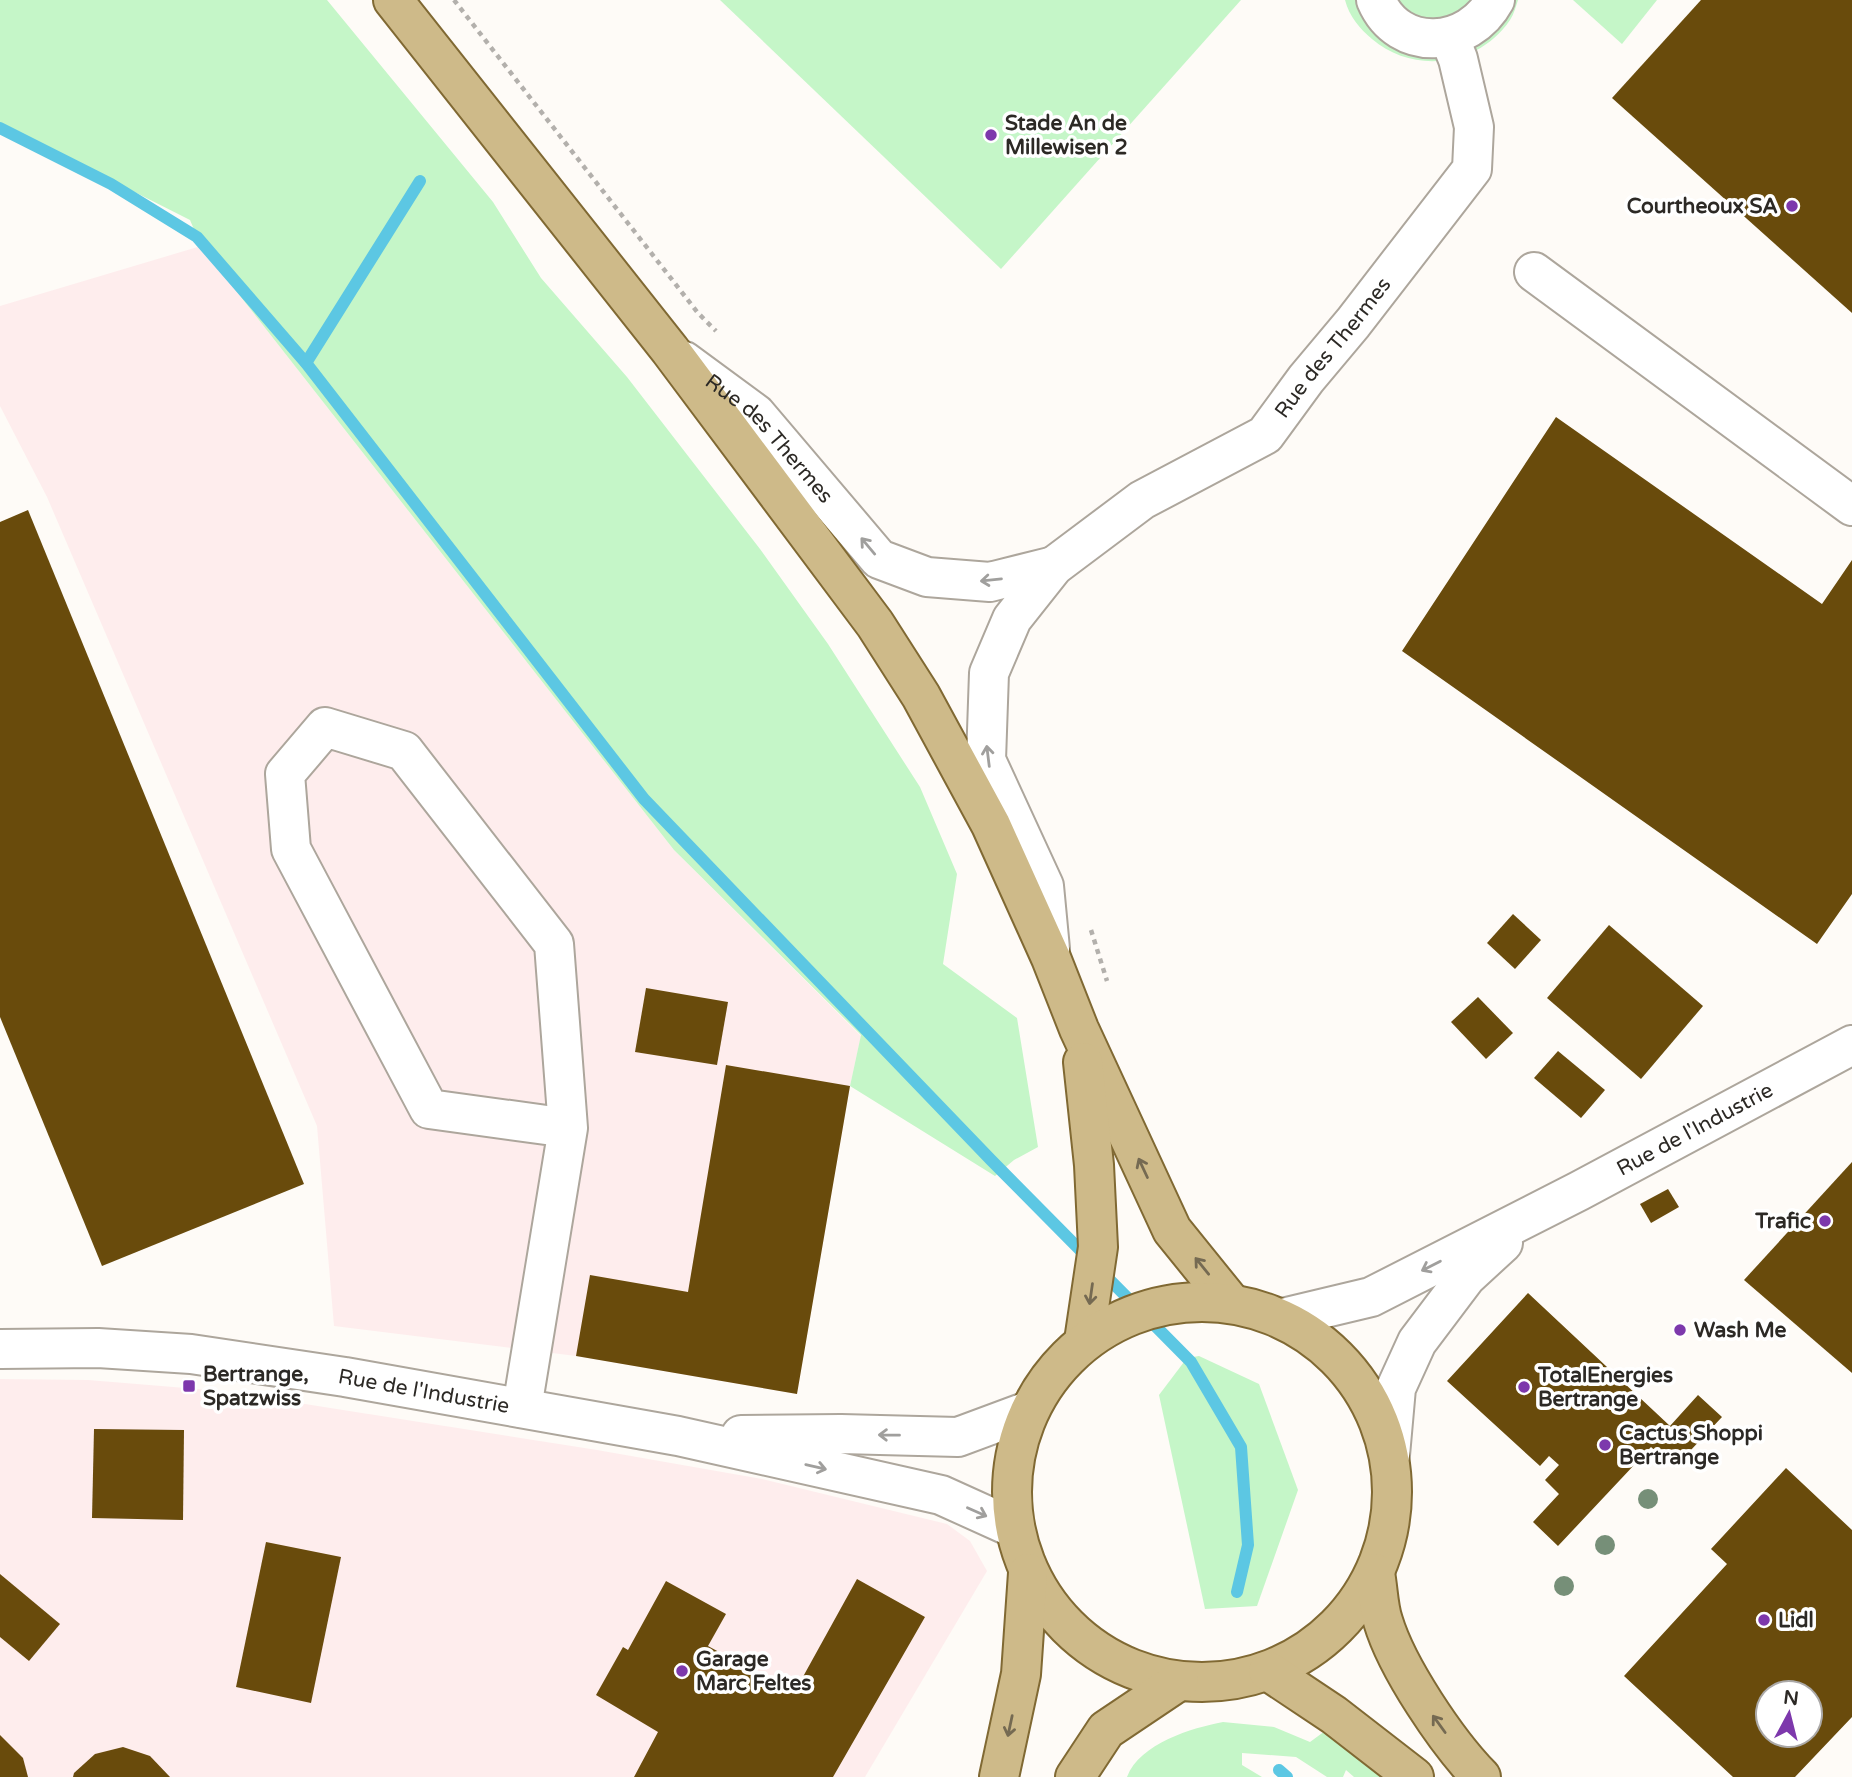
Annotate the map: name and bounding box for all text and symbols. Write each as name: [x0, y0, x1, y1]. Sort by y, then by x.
place label: Stade An de Millewisen 2: [1005, 111, 1128, 160]
marker: Stade An de Millewisen 2: [983, 127, 999, 143]
place label: Courtheoux SA: [1627, 194, 1778, 219]
marker: Courtheoux SA: [1784, 198, 1800, 214]
street label: Rue des Thermes: [1270, 273, 1396, 423]
street label: Rue des Thermes: [700, 369, 838, 508]
one-way arrow: [860, 538, 876, 556]
one-way arrow: [980, 574, 1003, 587]
one-way arrow: [981, 745, 994, 767]
street label: Rue de l'Industrie: [1612, 1078, 1777, 1182]
one-way arrow: [1136, 1158, 1149, 1179]
place label: Trafic: [1754, 1209, 1811, 1234]
marker: Trafic: [1817, 1213, 1833, 1229]
one-way arrow: [1194, 1258, 1209, 1276]
one-way arrow: [1421, 1260, 1442, 1274]
one-way arrow: [1084, 1282, 1097, 1305]
place label: Wash Me: [1694, 1318, 1787, 1343]
marker: Wash Me: [1672, 1322, 1688, 1338]
place label: Bertrange, Spatzwiss: [203, 1362, 309, 1411]
place label: TotalEnergies Bertrange: [1537, 1363, 1673, 1412]
street label: Rue de l'Industrie: [336, 1364, 511, 1419]
marker: Bertrange, Spatzwiss: [181, 1378, 197, 1394]
marker: TotalEnergies Bertrange: [1516, 1379, 1532, 1395]
place label: Cactus Shoppi Bertrange: [1619, 1421, 1763, 1470]
one-way arrow: [878, 1429, 901, 1442]
marker: Cactus Shoppi Bertrange: [1597, 1437, 1613, 1453]
one-way arrow: [804, 1461, 827, 1475]
one-way arrow: [966, 1506, 987, 1519]
place label: Lidl: [1778, 1608, 1814, 1633]
marker: Lidl: [1756, 1612, 1772, 1628]
place label: Garage Marc Feltes: [696, 1647, 811, 1696]
marker: Garage Marc Feltes: [674, 1663, 690, 1679]
north arrow: [1754, 1679, 1824, 1749]
text: N: [1782, 1686, 1800, 1710]
one-way arrow: [1002, 1714, 1016, 1737]
one-way arrow: [1432, 1715, 1446, 1734]

